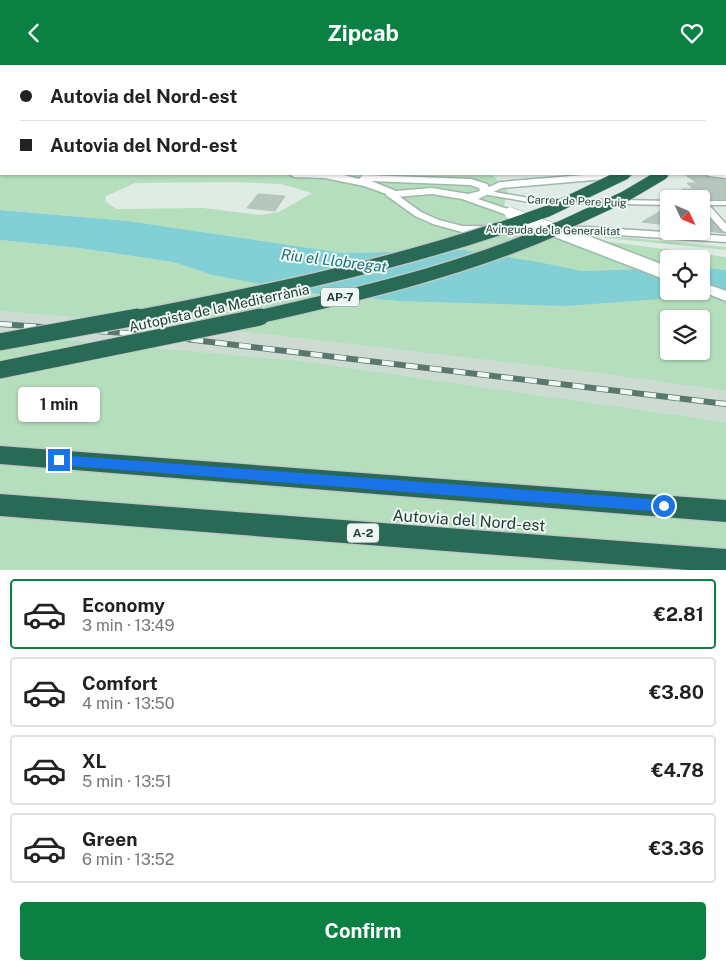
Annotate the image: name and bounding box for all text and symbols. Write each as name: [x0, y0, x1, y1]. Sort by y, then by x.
icon: back: [20, 19, 48, 47]
icon: heart: [678, 19, 706, 47]
text: Zipcab: [327, 20, 399, 46]
text: Autovia del Nord-est: [50, 85, 237, 107]
text: Autovia del Nord-est: [50, 134, 237, 156]
north arrow: [660, 190, 710, 240]
map controls: [660, 190, 710, 360]
street label: Carrer de Pere Puig: [527, 193, 627, 209]
street label: Avinguda de la Generalitat: [485, 223, 621, 237]
water label: Riu el Llobregat: [280, 246, 388, 275]
button: locate: [660, 250, 710, 300]
street label: Autopista de la Mediterrània: [127, 281, 311, 335]
road number: AP-7: [321, 287, 359, 307]
button: layers: [660, 310, 710, 360]
callout: 1 min: [18, 387, 100, 423]
text: 1 min: [40, 395, 78, 414]
route end: [48, 449, 70, 471]
route start: [653, 495, 675, 517]
street label: Autovia del Nord-est: [392, 506, 546, 535]
road number: A-2: [347, 523, 379, 543]
icon: car: [22, 592, 67, 637]
text: Economy: [82, 594, 165, 616]
text: €2.81: [654, 603, 704, 625]
text: 3 min · 13:49: [82, 616, 175, 635]
icon: car: [22, 670, 67, 715]
text: Comfort: [82, 672, 158, 694]
text: €3.80: [649, 681, 704, 703]
text: 4 min · 13:50: [82, 694, 175, 713]
icon: car: [22, 748, 67, 793]
text: XL: [82, 750, 107, 772]
text: €4.78: [651, 759, 704, 781]
text: 5 min · 13:51: [82, 772, 172, 791]
icon: car: [22, 826, 67, 871]
text: Green: [82, 828, 137, 850]
text: €3.36: [649, 837, 704, 859]
text: 6 min · 13:52: [82, 850, 174, 869]
button: Confirm: [20, 902, 706, 960]

